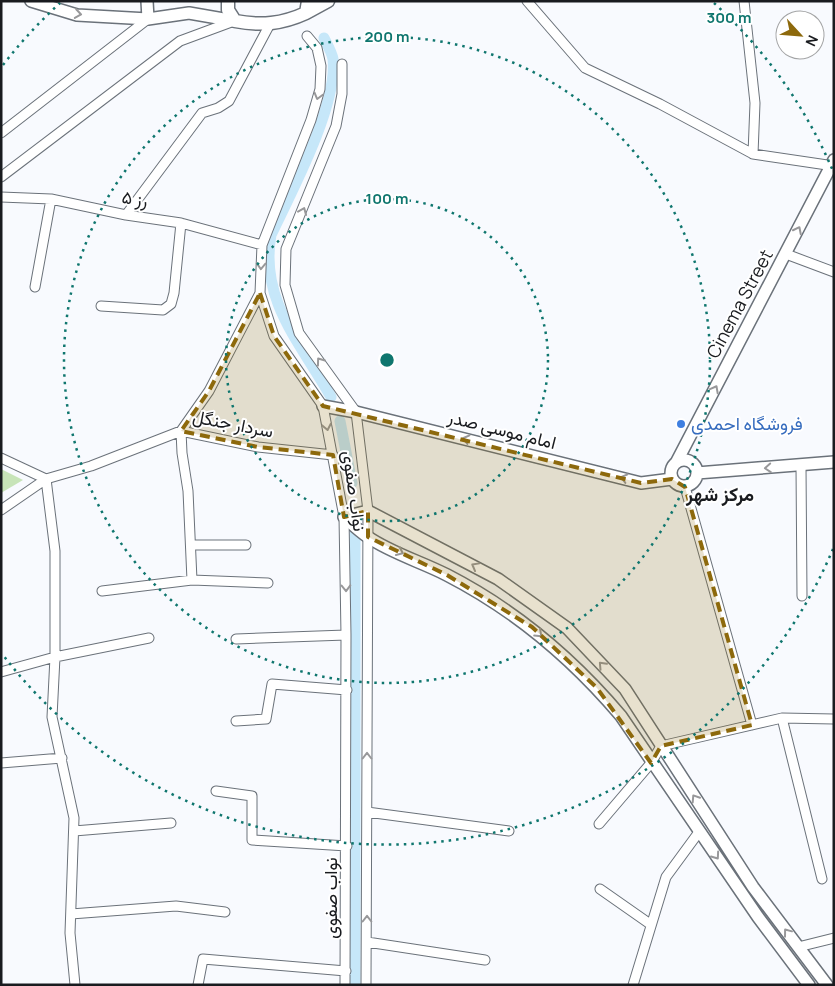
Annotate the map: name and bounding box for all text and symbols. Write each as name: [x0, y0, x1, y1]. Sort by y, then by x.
text: 300 m: [707, 7, 751, 28]
one-way arrow: [74, 9, 83, 19]
north arrow: [775, 10, 825, 60]
text: 200 m: [364, 26, 410, 47]
text: N: [801, 32, 823, 50]
one-way arrow: [313, 92, 324, 100]
street label: رز ۵: [120, 184, 150, 212]
text: 100 m: [366, 188, 408, 209]
one-way arrow: [298, 207, 308, 215]
one-way arrow: [792, 226, 802, 235]
street label: Cinema Street: [700, 245, 778, 362]
one-way arrow: [256, 262, 267, 270]
centre of rings: [378, 351, 396, 369]
one-way arrow: [317, 358, 325, 367]
one-way arrow: [709, 386, 719, 395]
street label: سردار جنگل: [191, 403, 276, 443]
street label: امام موسی صدر: [444, 404, 559, 455]
place label: فروشگاه احمدی: [691, 411, 803, 435]
marker: فروشگاه احمدی: [675, 418, 687, 430]
one-way arrow: [322, 423, 332, 432]
one-way arrow: [462, 434, 471, 445]
street label: نواب صفوی: [337, 449, 373, 533]
one-way arrow: [763, 462, 771, 473]
one-way arrow: [620, 474, 628, 484]
district label: مرکز شهر: [685, 481, 754, 507]
one-way arrow: [395, 546, 404, 556]
one-way arrow: [471, 563, 480, 573]
one-way arrow: [340, 585, 351, 593]
one-way arrow: [534, 628, 543, 637]
one-way arrow: [599, 662, 608, 671]
one-way arrow: [362, 752, 372, 760]
one-way arrow: [692, 794, 701, 804]
one-way arrow: [710, 850, 719, 860]
street label: نواب صفوی: [318, 857, 342, 939]
one-way arrow: [362, 914, 372, 922]
one-way arrow: [784, 928, 793, 938]

